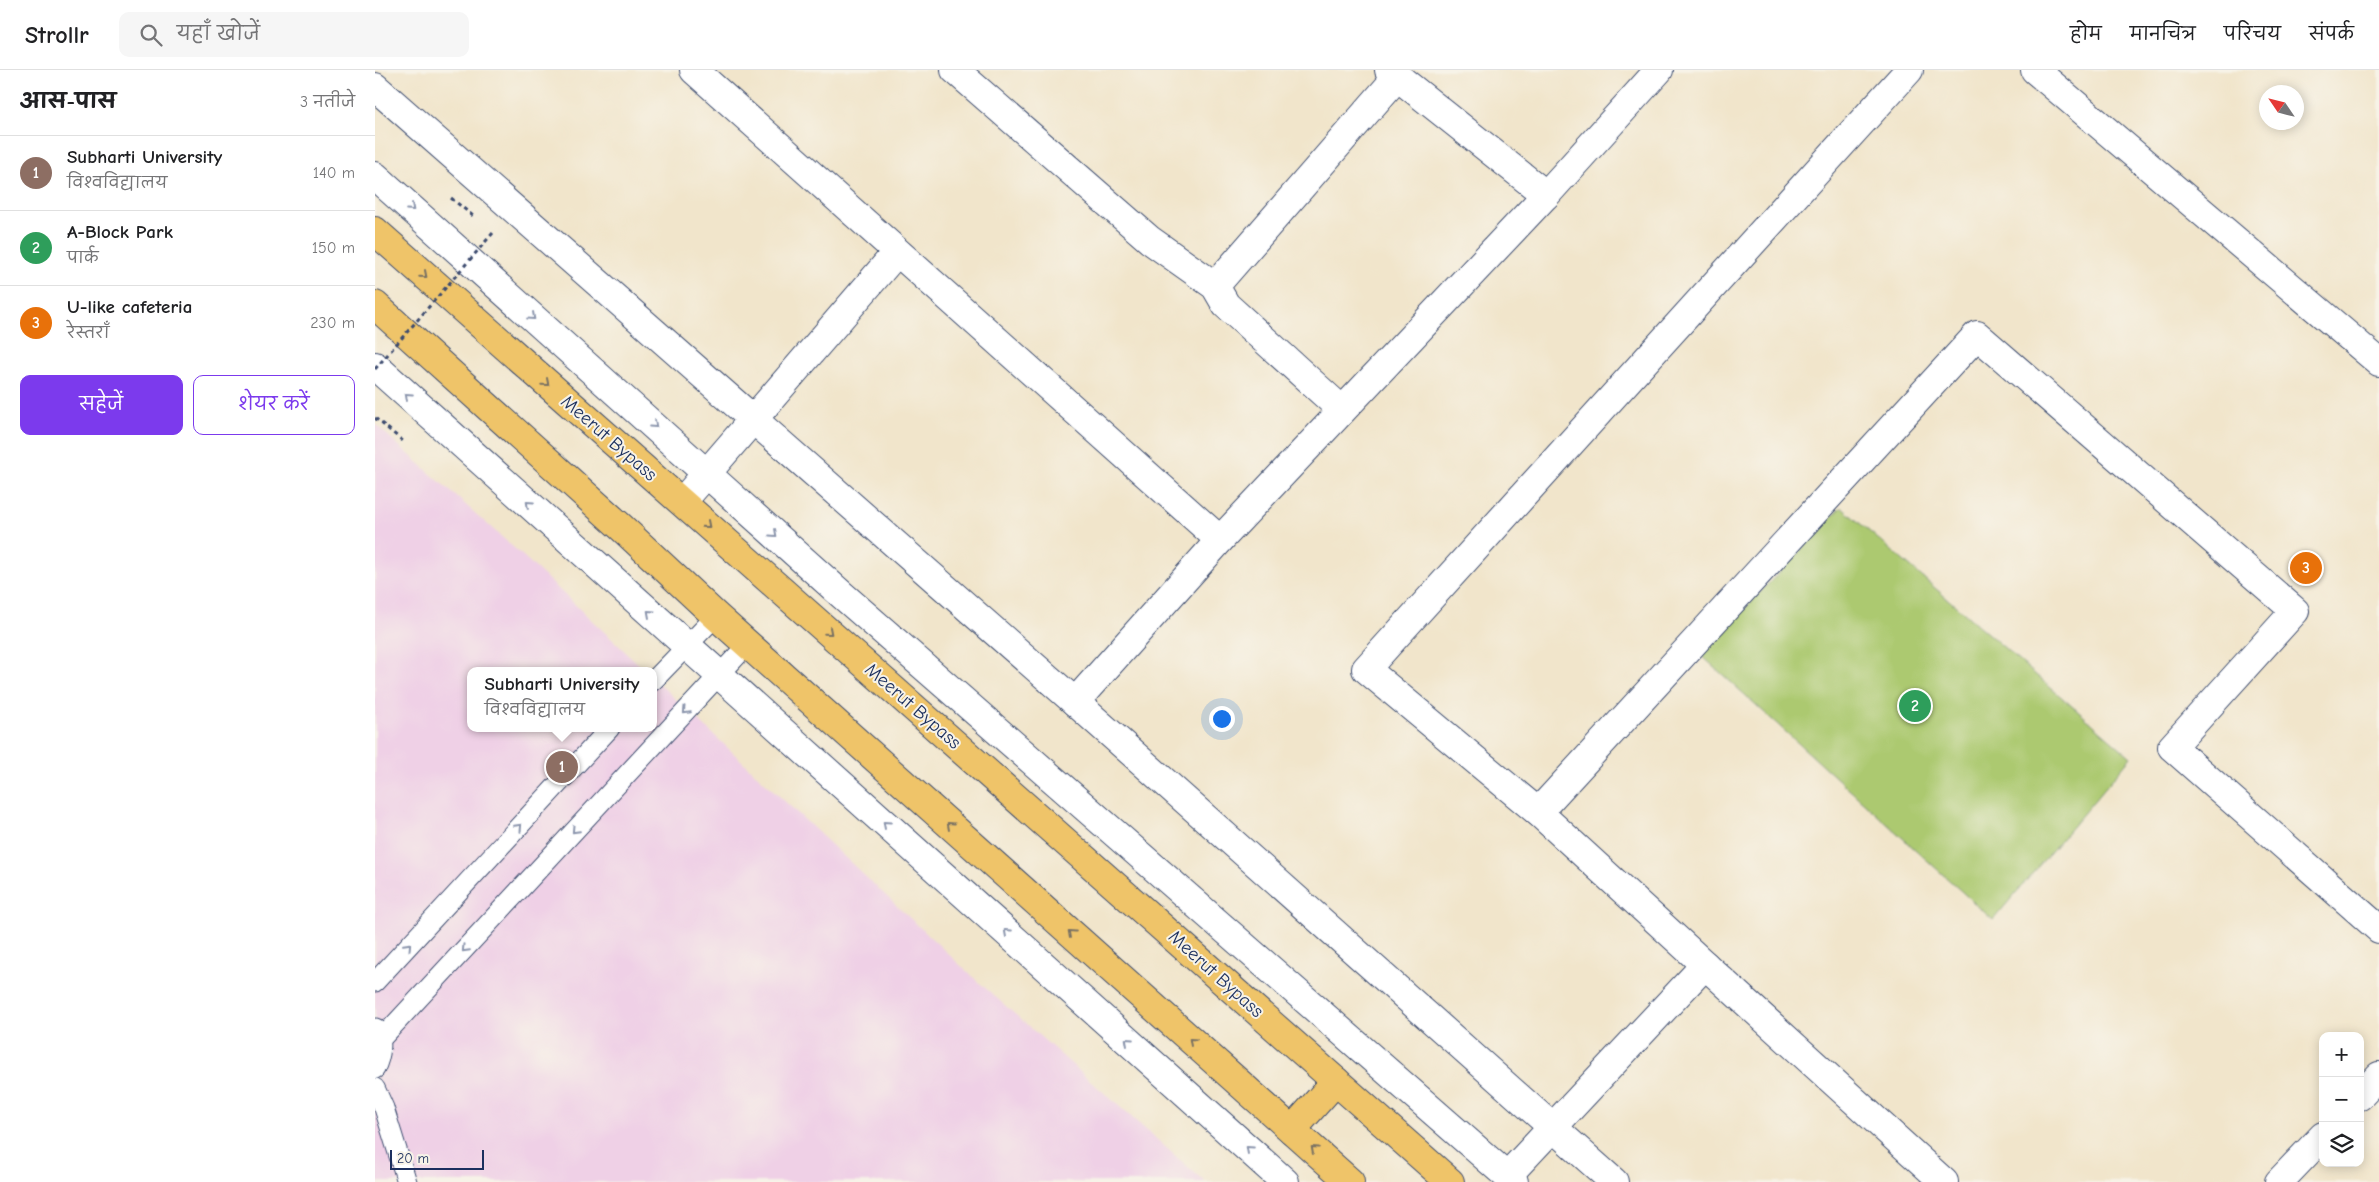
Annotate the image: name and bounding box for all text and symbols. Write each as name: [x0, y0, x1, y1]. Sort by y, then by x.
search box: [119, 12, 469, 57]
text: Strollr: [25, 21, 89, 49]
icon: search: [137, 21, 165, 49]
text: यहाँ खोजें: [177, 23, 260, 45]
text: होम: [2070, 24, 2102, 45]
text: मानचित्र: [2130, 24, 2196, 45]
text: परिचय: [2224, 24, 2281, 45]
text: संपर्क: [2309, 24, 2354, 45]
north arrow: [2259, 85, 2304, 130]
text: आस-पास: [20, 89, 116, 113]
text: 3 नतीजे: [300, 93, 355, 111]
text: Subharti University: [67, 146, 222, 168]
text: 1: [33, 164, 39, 182]
text: 140 m: [313, 164, 355, 182]
text: विश्वविद्यालय: [67, 174, 167, 192]
one-way arrow: [406, 203, 415, 212]
text: A-Block Park: [67, 221, 173, 243]
text: 2: [32, 239, 40, 257]
text: 150 m: [312, 239, 355, 257]
text: पार्क: [67, 249, 98, 267]
one-way arrow: [419, 269, 428, 278]
text: U-like cafeteria: [67, 296, 192, 318]
one-way arrow: [527, 311, 536, 320]
text: 3: [32, 314, 40, 332]
text: 230 m: [310, 314, 355, 332]
text: रेस्तराँ: [67, 324, 110, 342]
button: सहेजें: [20, 375, 183, 435]
button: शेयर करें: [193, 375, 355, 435]
one-way arrow: [541, 377, 550, 386]
street label: Meerut Bypass: [557, 390, 662, 486]
one-way arrow: [405, 393, 414, 402]
one-way arrow: [648, 419, 657, 428]
one-way arrow: [526, 501, 535, 510]
one-way arrow: [702, 519, 711, 528]
one-way arrow: [769, 528, 778, 537]
pin: 3: [2290, 549, 2322, 587]
one-way arrow: [647, 610, 656, 619]
one-way arrow: [824, 626, 833, 635]
street label: Meerut Bypass: [861, 658, 966, 754]
popup: [467, 667, 657, 732]
text: Subharti University: [484, 673, 640, 695]
pin: 2: [1899, 687, 1931, 725]
text: विश्वविद्यालय: [484, 701, 585, 719]
one-way arrow: [683, 705, 692, 714]
your location: [1209, 706, 1235, 732]
pin: 1: [546, 748, 578, 786]
one-way arrow: [882, 821, 891, 830]
one-way arrow: [947, 821, 956, 830]
one-way arrow: [513, 823, 522, 832]
one-way arrow: [572, 824, 581, 833]
street label: Meerut Bypass: [1164, 926, 1268, 1022]
one-way arrow: [1003, 929, 1012, 938]
one-way arrow: [1068, 930, 1077, 939]
one-way arrow: [402, 942, 411, 951]
one-way arrow: [461, 943, 470, 952]
map controls: [2319, 1032, 2364, 1167]
button: +: [2319, 1032, 2364, 1077]
one-way arrow: [1124, 1038, 1133, 1047]
one-way arrow: [1189, 1038, 1198, 1047]
button: −: [2319, 1077, 2364, 1122]
button: layers: [2319, 1122, 2364, 1167]
one-way arrow: [1245, 1146, 1254, 1155]
one-way arrow: [1310, 1146, 1319, 1155]
scale bar: [390, 1147, 484, 1170]
text: 20 m: [397, 1150, 429, 1167]

